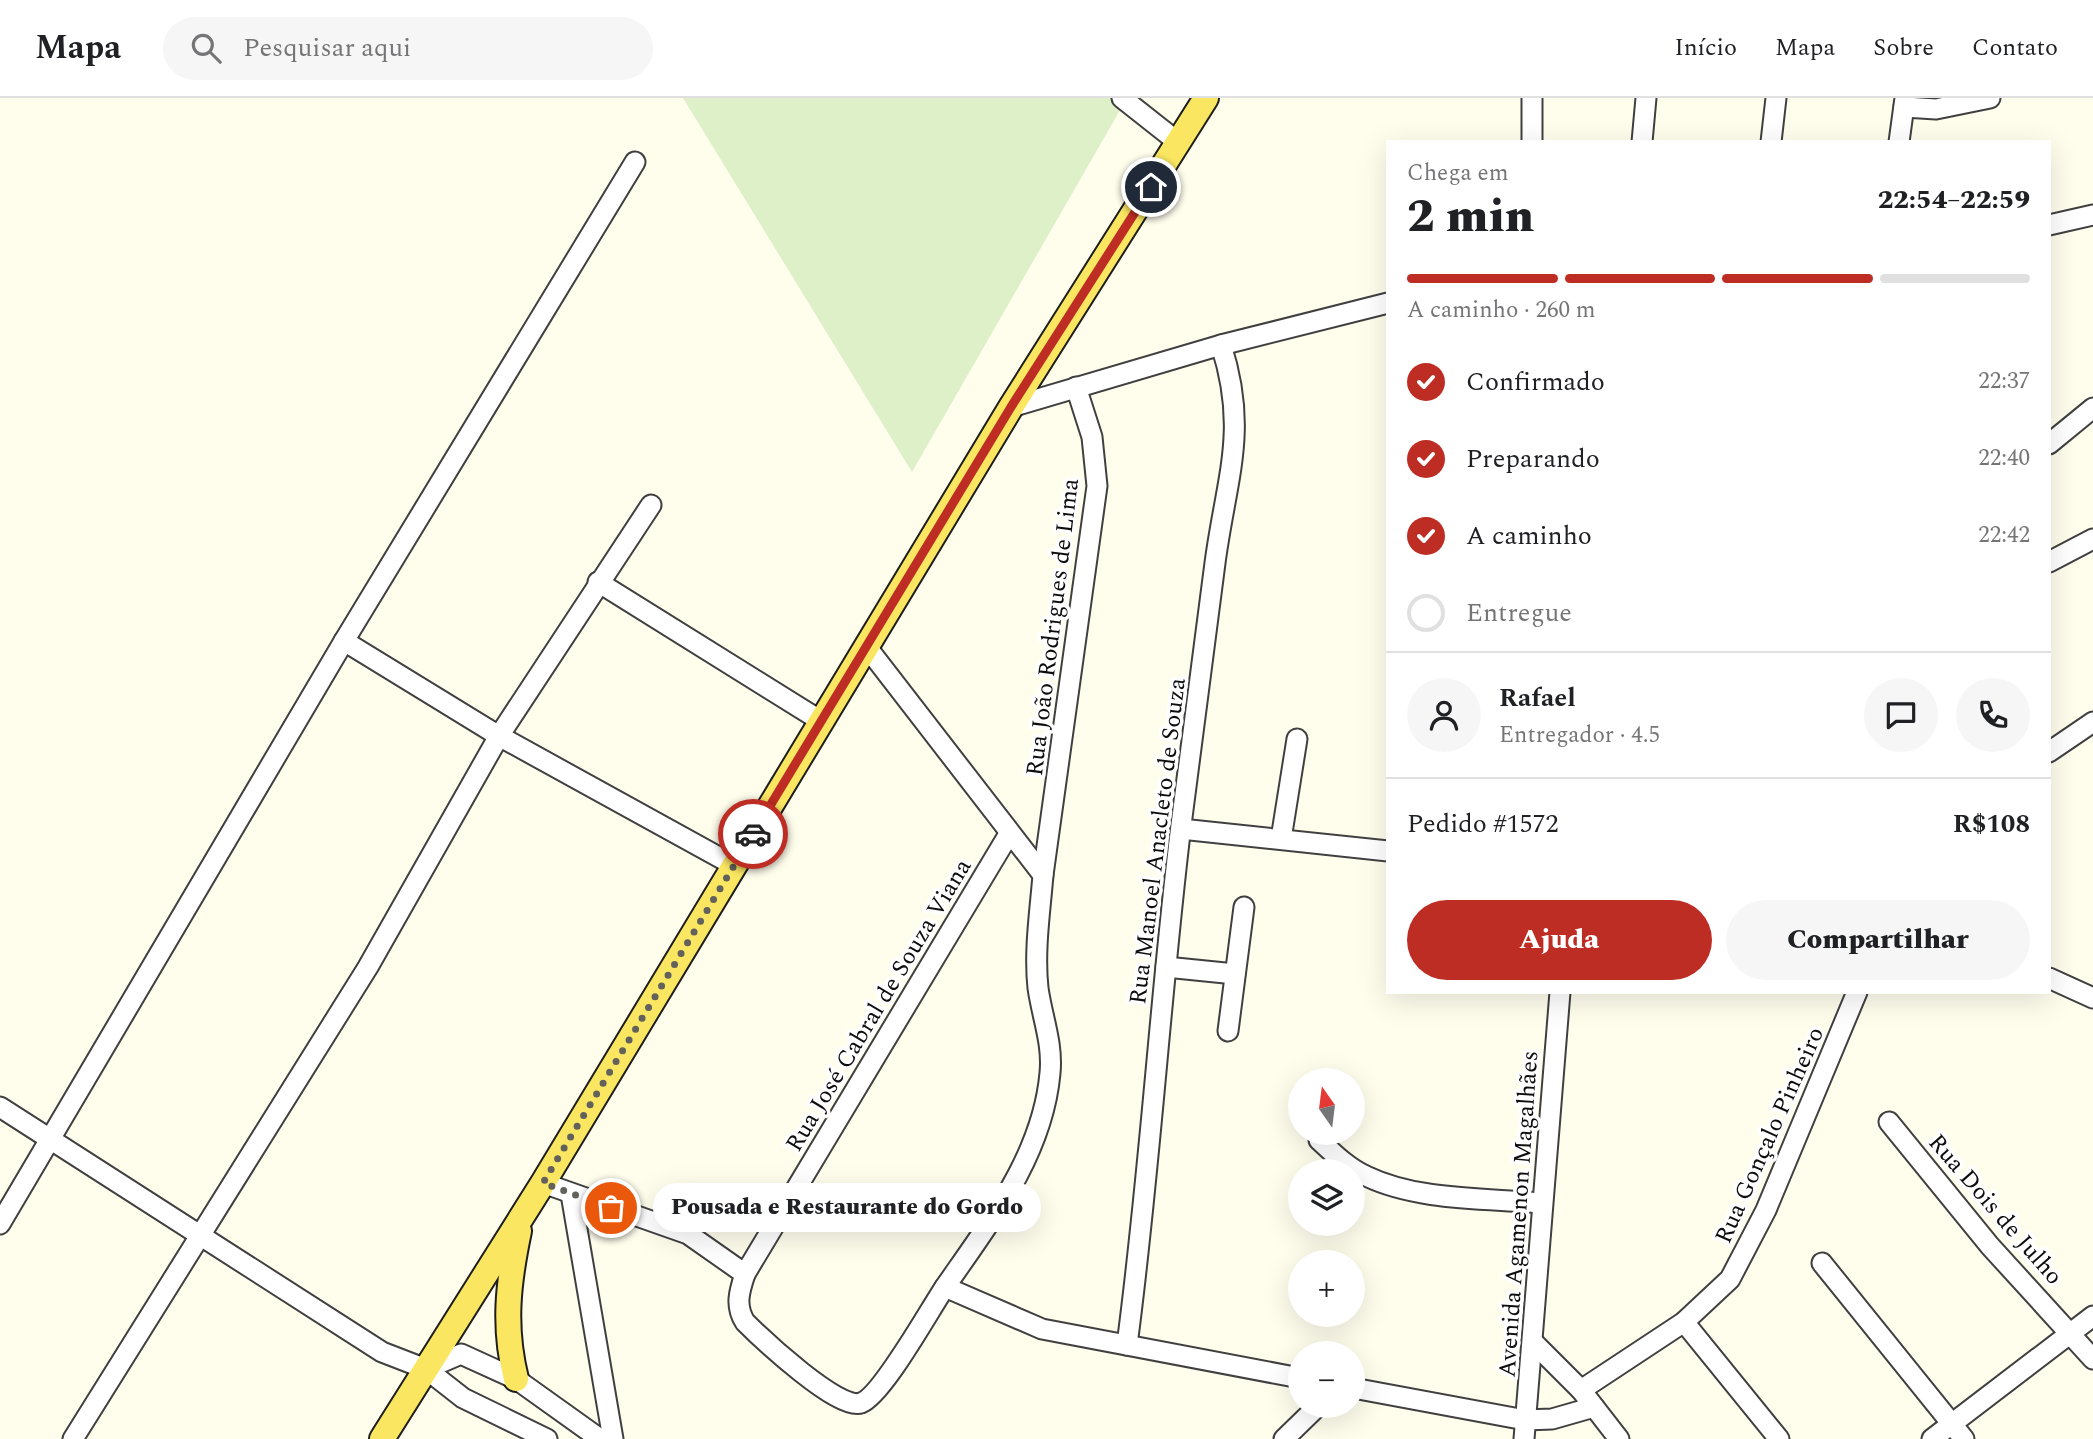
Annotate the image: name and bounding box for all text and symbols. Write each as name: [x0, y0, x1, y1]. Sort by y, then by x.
search box: [163, 17, 653, 80]
text: Mapa: [35, 23, 121, 73]
text: Pesquisar aqui: [243, 28, 411, 68]
icon: search: [187, 29, 225, 67]
text: Início: [1674, 30, 1737, 66]
text: Mapa: [1775, 30, 1835, 66]
text: Sobre: [1873, 30, 1934, 66]
text: Contato: [1972, 30, 2058, 66]
text: Chega em: [1407, 156, 1508, 191]
pin: [1121, 157, 1181, 217]
icon: home: [1132, 168, 1170, 206]
text: 22:54–22:59: [1878, 180, 2030, 220]
text: 2 min: [1407, 182, 1534, 252]
text: A caminho · 260 m: [1407, 293, 1596, 328]
text: Confirmado: [1466, 362, 1605, 402]
icon: check: [1407, 363, 1445, 401]
text: 22:37: [1978, 364, 2030, 399]
text: Preparando: [1466, 439, 1600, 479]
icon: check: [1407, 440, 1445, 478]
text: 22:40: [1978, 441, 2030, 476]
street label: Rua João Rodrigues de Lima: [1017, 476, 1089, 778]
text: A caminho: [1466, 516, 1592, 556]
icon: check: [1407, 517, 1445, 555]
text: 22:42: [1978, 518, 2030, 553]
text: Entregue: [1466, 593, 1572, 633]
street label: Rua Manoel Anacleto de Souza: [1120, 676, 1196, 1006]
button: person: [1407, 678, 1481, 752]
text: Rafael: [1499, 678, 1576, 718]
button: chat: [1864, 678, 1938, 752]
button: phone: [1956, 678, 2030, 752]
text: Entregador · 4.5: [1499, 718, 1660, 753]
courier: [718, 799, 788, 869]
text: Pedido #1572: [1407, 804, 1558, 844]
text: R$108: [1953, 804, 2030, 844]
icon: car: [734, 815, 772, 853]
street label: Rua José Cabral de Souza Viana: [777, 852, 981, 1159]
button: Ajuda: [1407, 900, 1712, 980]
button: Compartilhar: [1726, 900, 2030, 980]
street label: Rua Gonçalo Pinheiro: [1706, 1021, 1834, 1250]
street label: Avenida Agamenon Magalhães: [1490, 1049, 1548, 1379]
north arrow: [1288, 1068, 1365, 1144]
map controls: [1288, 1068, 1365, 1418]
street label: Rua Dois de Julho: [1919, 1126, 2071, 1293]
button: layers: [1288, 1159, 1365, 1236]
pin: [581, 1178, 641, 1238]
callout: Pousada e Restaurante do Gordo: [653, 1184, 1042, 1232]
icon: bag: [592, 1189, 630, 1227]
text: Pousada e Restaurante do Gordo: [671, 1190, 1023, 1225]
button: +: [1288, 1250, 1365, 1327]
button: −: [1288, 1341, 1365, 1418]

